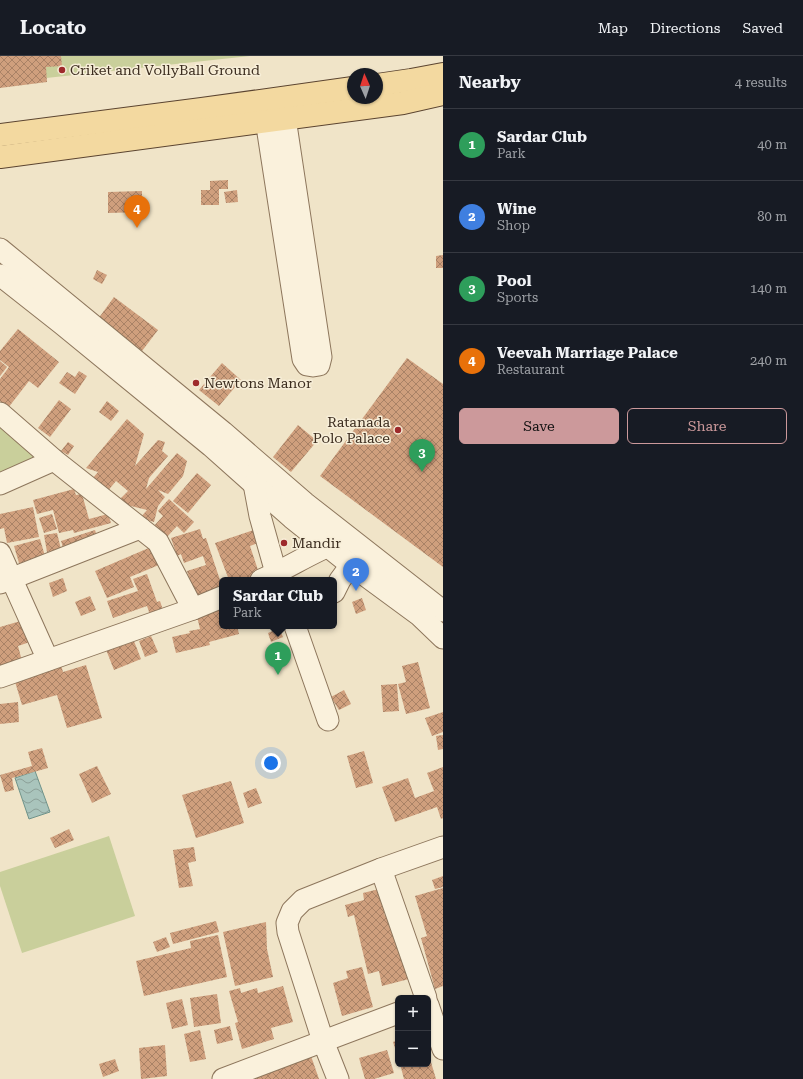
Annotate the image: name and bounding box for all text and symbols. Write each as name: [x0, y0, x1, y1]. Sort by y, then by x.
text: Locato: [20, 16, 86, 39]
text: Map: [598, 20, 628, 36]
text: Directions: [650, 20, 720, 36]
text: Saved: [742, 20, 783, 36]
place label: Criket and VollyBall Ground: [70, 62, 260, 78]
marker: Criket and VollyBall Ground: [57, 65, 67, 75]
north arrow: [347, 68, 383, 104]
text: Nearby: [459, 72, 521, 92]
text: 4 results: [735, 75, 787, 90]
text: Sardar Club: [497, 128, 587, 146]
text: 1: [468, 137, 476, 152]
text: 40 m: [757, 137, 787, 152]
text: Park: [497, 146, 526, 161]
pin: 4: [124, 195, 150, 228]
text: Wine: [497, 200, 536, 218]
text: 2: [468, 209, 476, 224]
text: 80 m: [757, 209, 787, 224]
text: Shop: [497, 218, 530, 233]
text: Pool: [497, 272, 531, 290]
text: 3: [468, 281, 476, 296]
text: 140 m: [750, 281, 787, 296]
text: Sports: [497, 290, 538, 305]
text: Veevah Marriage Palace: [497, 344, 678, 362]
text: 4: [468, 353, 476, 368]
text: 240 m: [750, 353, 787, 368]
text: Restaurant: [497, 362, 565, 377]
place label: Newtons Manor: [204, 375, 312, 391]
marker: Newtons Manor: [191, 378, 201, 388]
button: Save: [459, 408, 619, 444]
button: Share: [627, 408, 787, 444]
place label: Ratanada Polo Palace: [313, 414, 390, 446]
marker: Ratanada Polo Palace: [393, 425, 403, 435]
pin: 3: [409, 439, 435, 472]
place label: Mandir: [292, 535, 341, 551]
marker: Mandir: [279, 538, 289, 548]
pin: 2: [343, 558, 369, 591]
popup: [219, 577, 337, 629]
text: Sardar Club: [233, 587, 323, 605]
text: Park: [233, 605, 262, 620]
pin: 1: [265, 642, 291, 675]
your location: [261, 753, 281, 773]
map controls: [395, 995, 431, 1067]
button: +: [395, 995, 431, 1031]
button: −: [395, 1031, 431, 1067]

